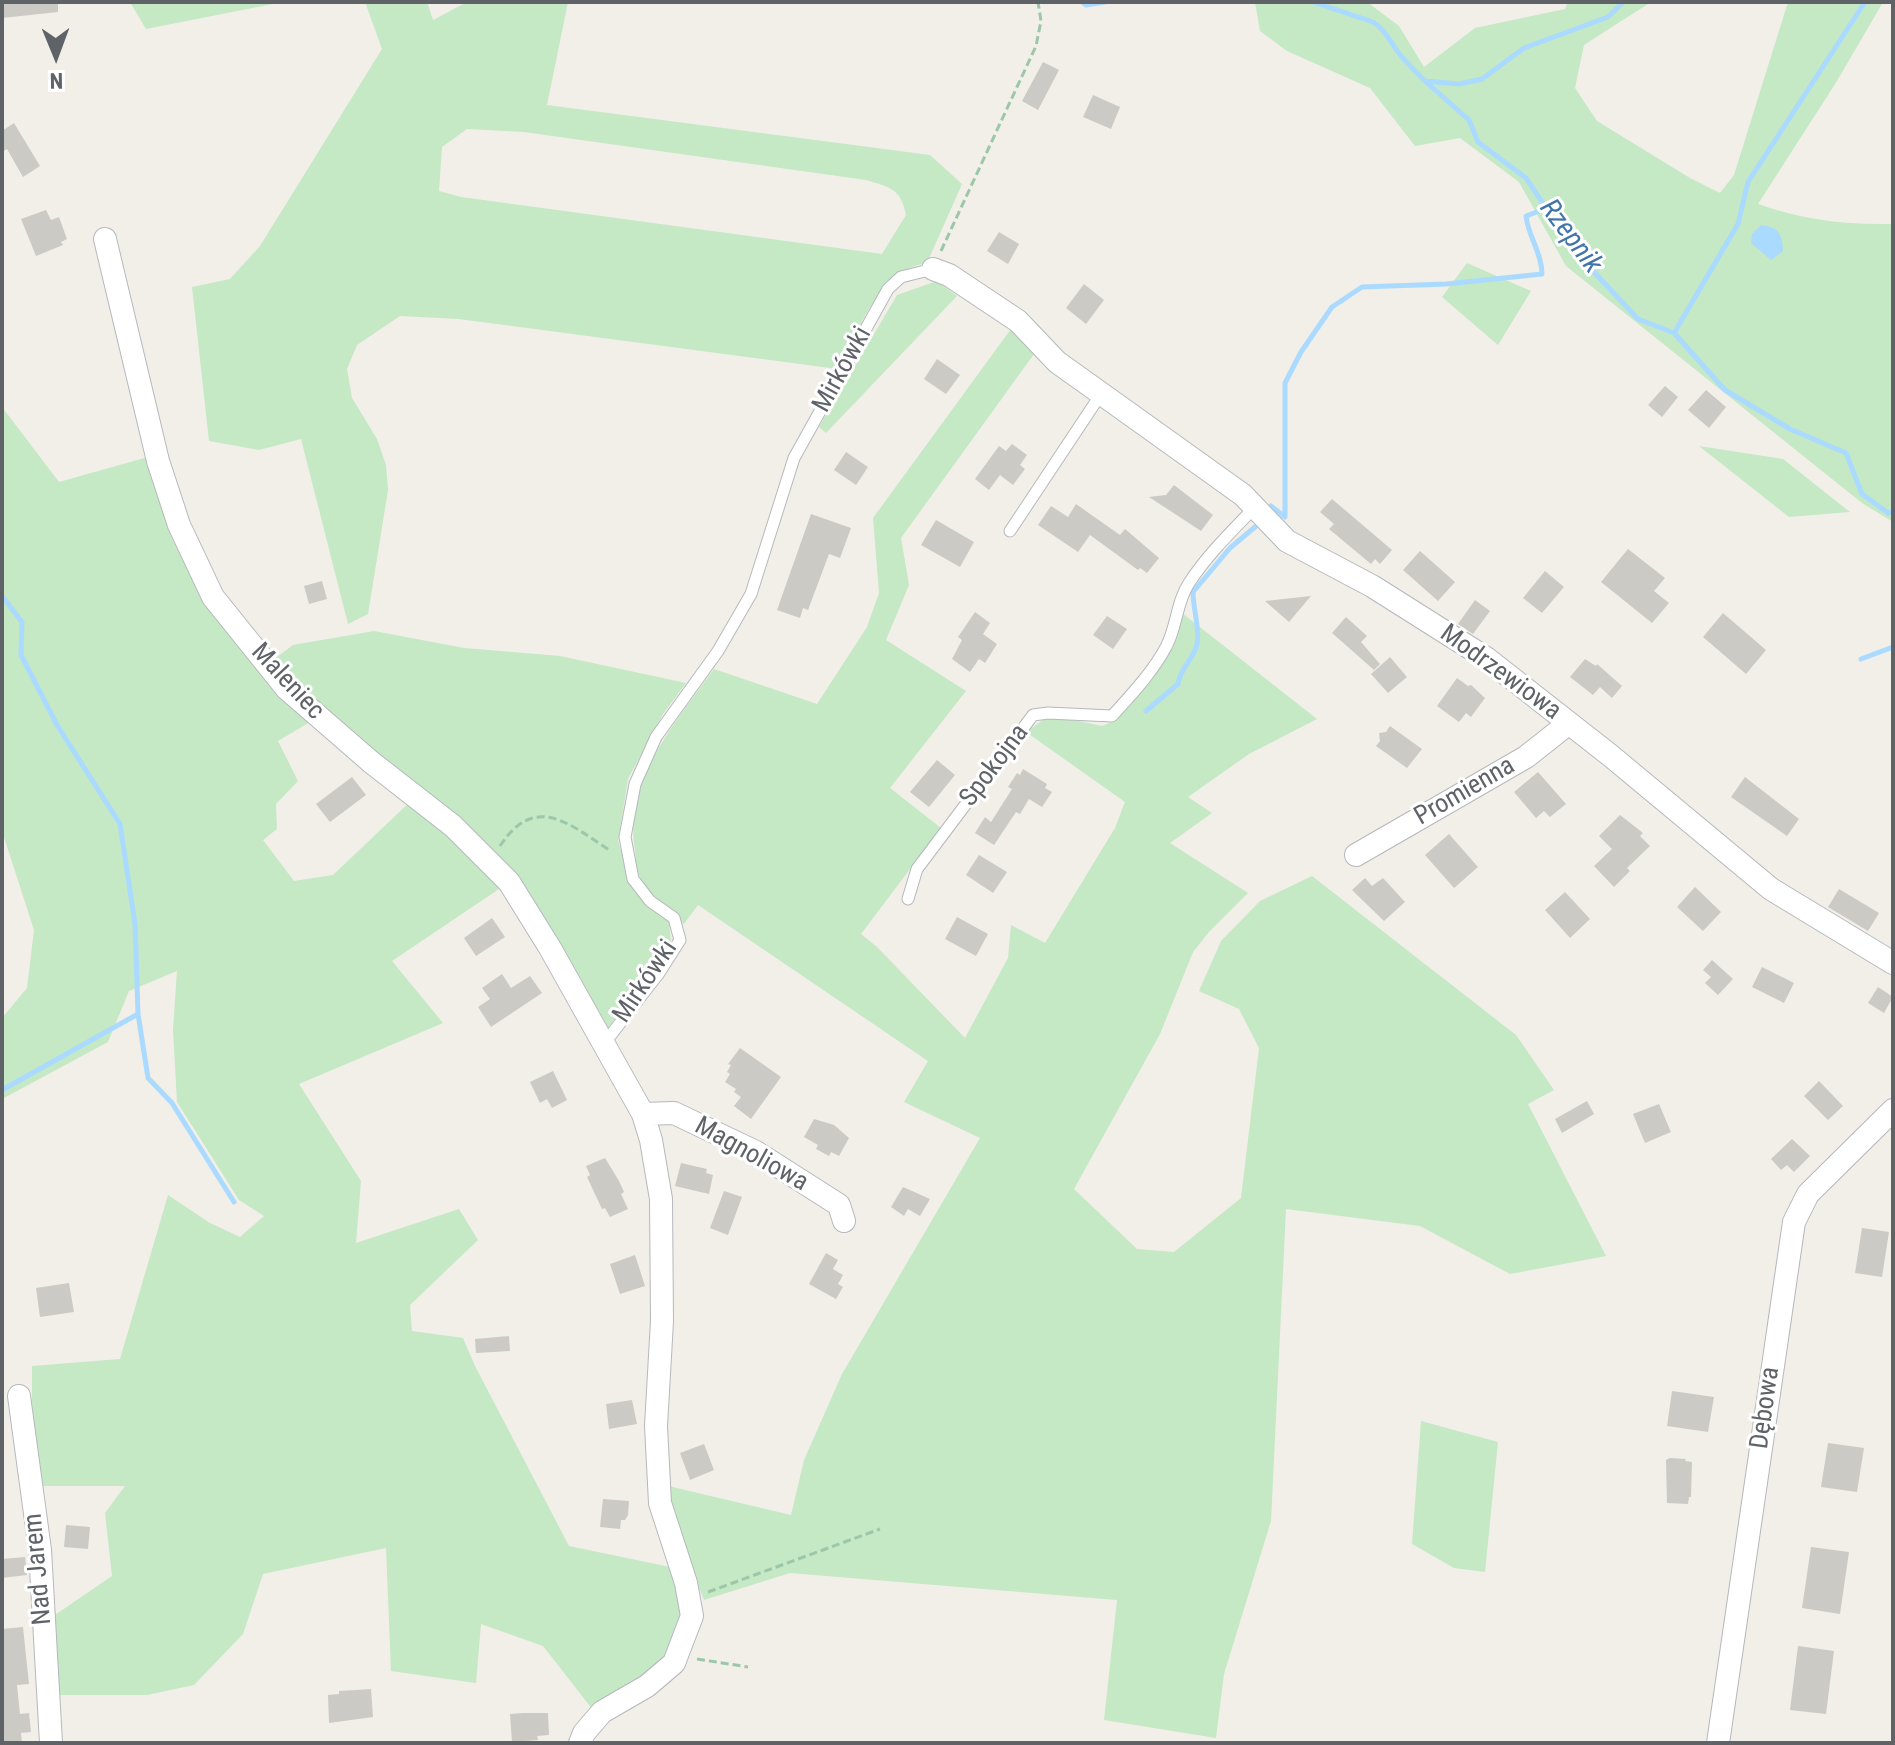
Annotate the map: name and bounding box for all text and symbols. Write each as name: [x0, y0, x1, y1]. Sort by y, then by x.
north arrow: [16, 16, 96, 96]
text: N: [49, 68, 63, 93]
water label: Rzepnik: [1531, 193, 1609, 281]
street label: Mirkówki: [807, 322, 879, 418]
street label: Modrzewiowa: [1433, 619, 1567, 727]
street label: Maleniec: [244, 637, 330, 727]
street label: Spokojna: [954, 719, 1036, 813]
street label: Promienna: [1409, 751, 1521, 833]
street label: Mirkówki: [607, 935, 685, 1029]
street label: Magnoliowa: [689, 1111, 813, 1199]
street label: Dębowa: [1745, 1365, 1787, 1451]
street label: Nad Jarem: [19, 1512, 59, 1626]

